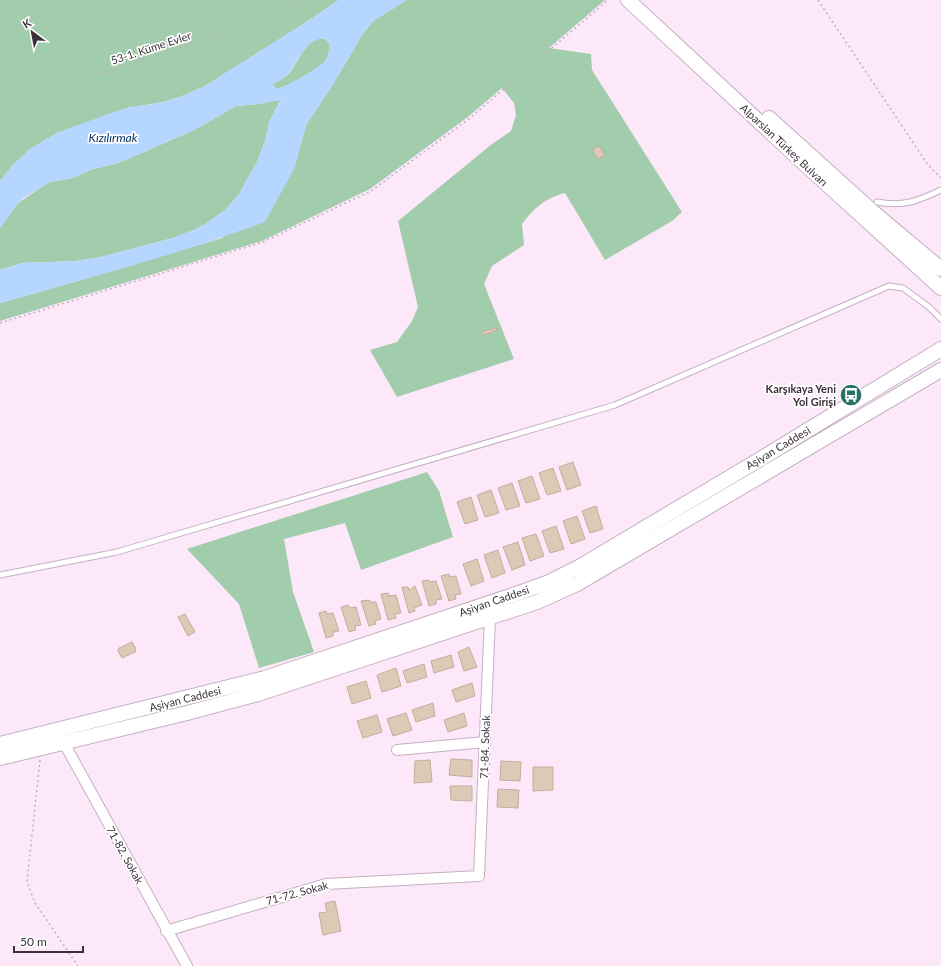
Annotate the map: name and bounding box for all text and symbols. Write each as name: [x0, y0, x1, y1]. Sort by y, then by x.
north arrow: [12, 12, 52, 52]
text: K: [20, 15, 33, 31]
street label: 53-1. Küme Evler: [109, 28, 193, 67]
street label: Alparslan Türkeş Bulvarı: [738, 101, 831, 188]
water label: Kızılırmak: [89, 130, 138, 145]
place label: Karşıkaya Yeni Yol Girişi: [766, 382, 836, 408]
bus stop icon: Karşıkaya Yeni Yol Girişi: [838, 382, 864, 408]
street label: Aşiyan Caddesi: [743, 423, 813, 472]
street label: Aşiyan Caddesi: [457, 582, 531, 619]
street label: Aşiyan Caddesi: [148, 683, 222, 714]
street label: 71-84. Sokak: [477, 714, 492, 779]
street label: 71-82. Sokak: [104, 824, 147, 886]
street label: 71-72. Sokak: [264, 878, 330, 907]
scale bar: [14, 928, 83, 954]
text: 50 m: [20, 934, 47, 949]

